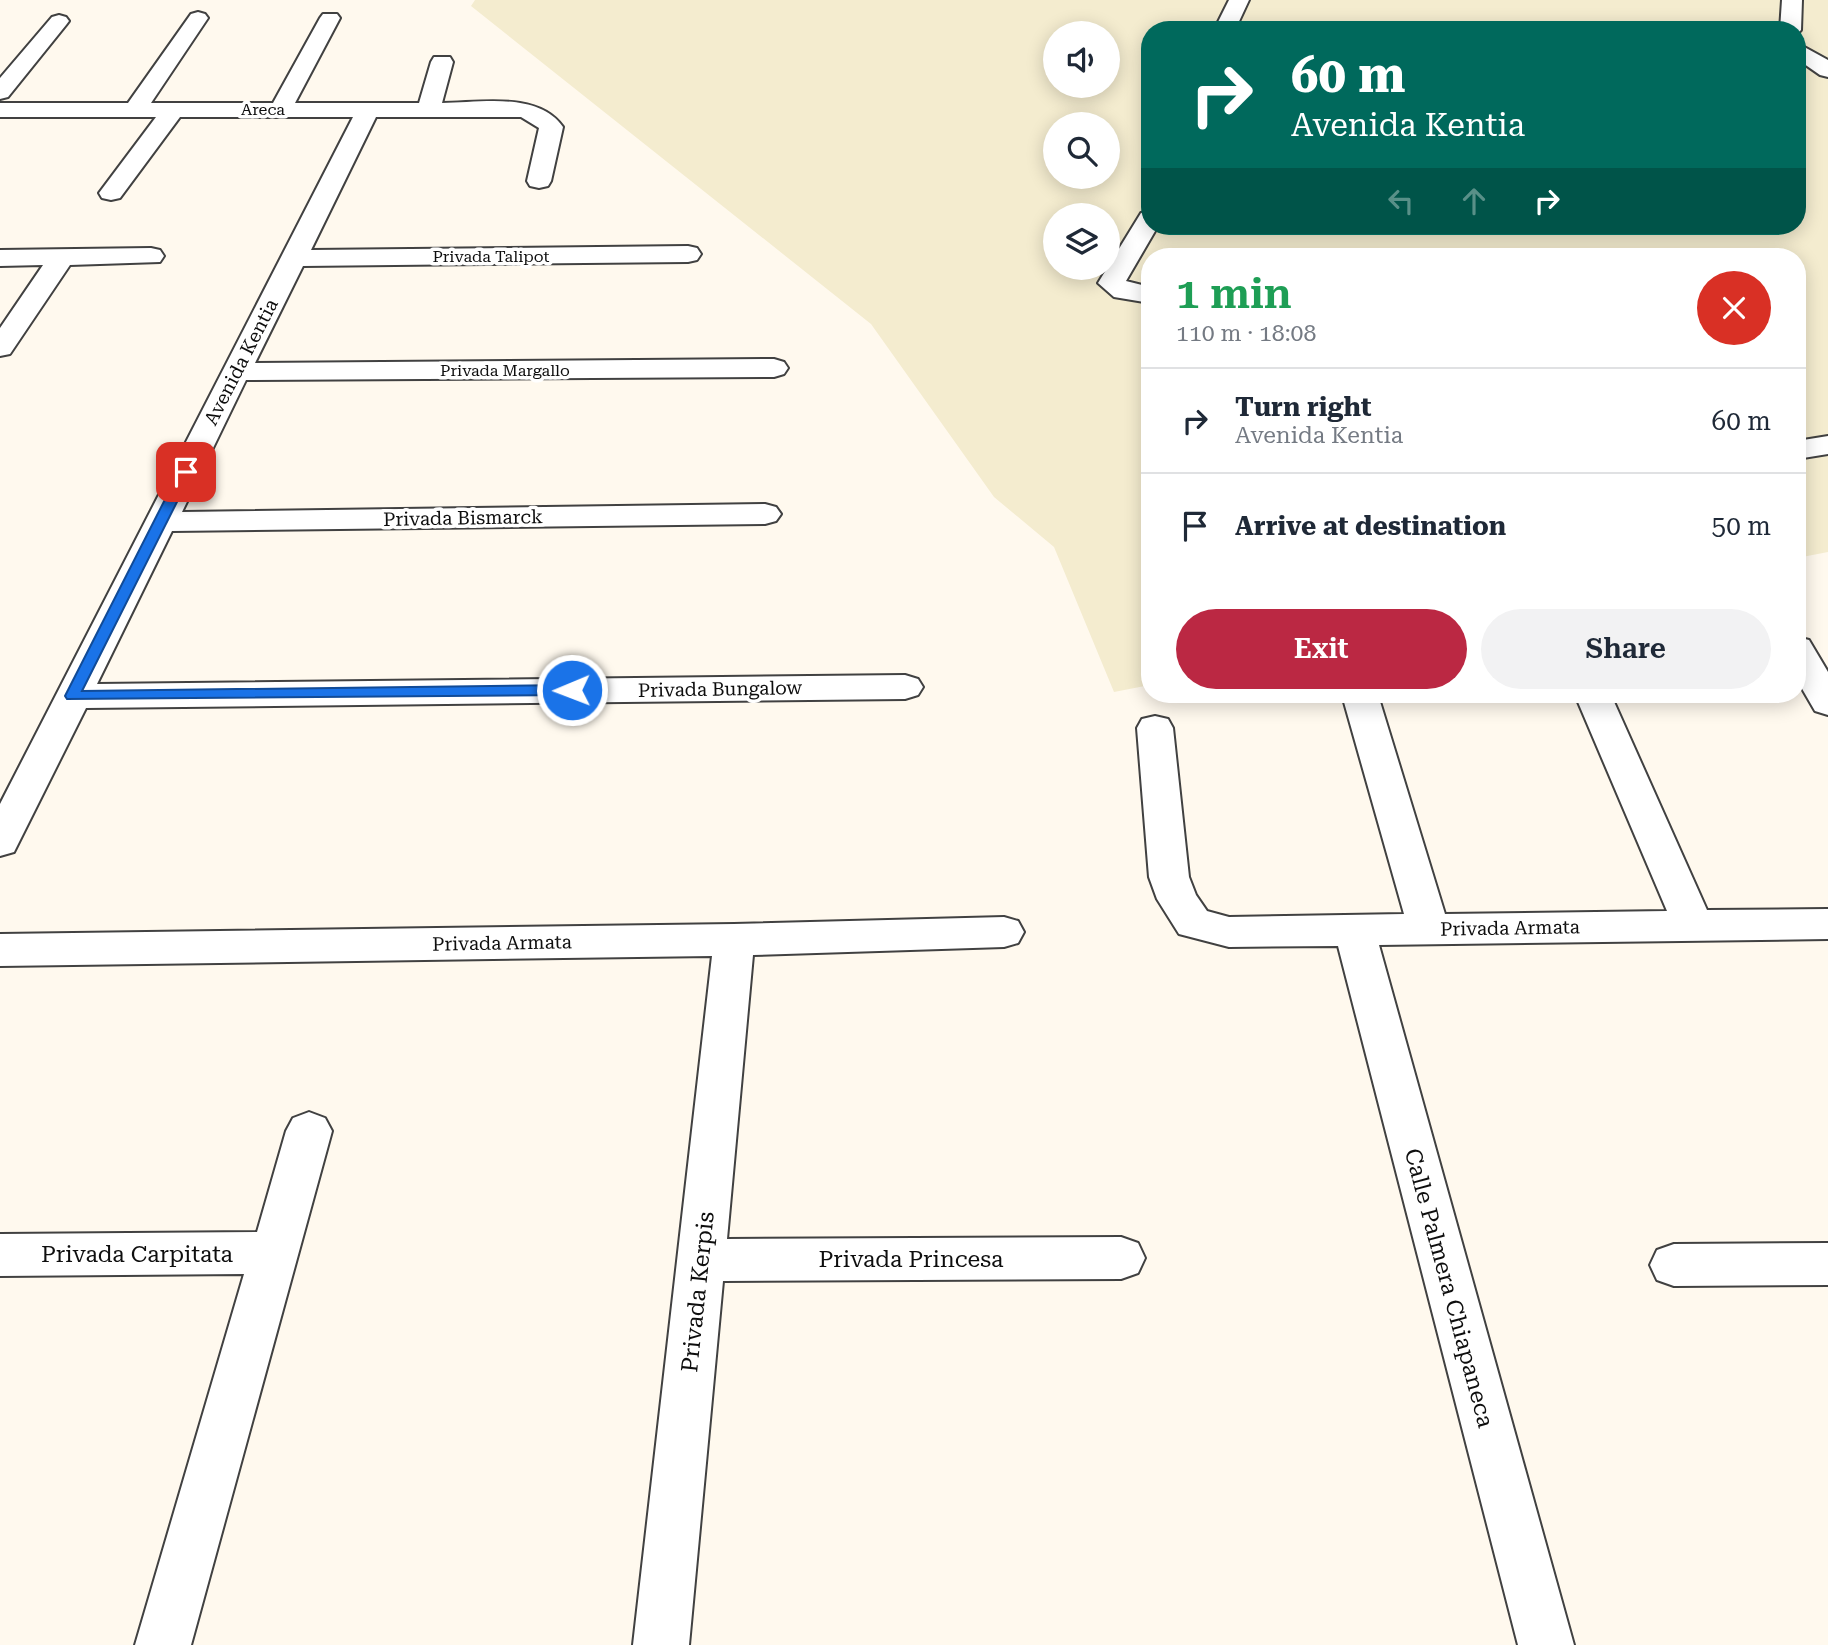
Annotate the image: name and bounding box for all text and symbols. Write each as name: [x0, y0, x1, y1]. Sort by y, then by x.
map controls: [1043, 21, 1120, 280]
button: sound: [1043, 21, 1120, 98]
text: 60 m: [1291, 47, 1406, 104]
icon: right: [1176, 49, 1267, 140]
street label: Areca: [241, 100, 285, 119]
text: Avenida Kentia: [1291, 106, 1525, 144]
button: search: [1043, 112, 1120, 189]
icon: left: [1382, 182, 1420, 220]
icon: ahead: [1455, 182, 1493, 220]
icon: right: [1528, 182, 1566, 220]
button: layers: [1043, 203, 1120, 280]
street label: Privada Talipot: [432, 247, 550, 266]
text: 1 min: [1176, 269, 1292, 318]
button: close: [1697, 271, 1771, 345]
street label: Avenida Kentia: [199, 294, 283, 429]
text: 110 m · 18:08: [1176, 320, 1316, 347]
street label: Privada Margallo: [440, 361, 570, 380]
text: Turn right: [1235, 392, 1371, 422]
icon: right: [1176, 402, 1214, 440]
text: 60 m: [1712, 406, 1771, 436]
text: Avenida Kentia: [1235, 422, 1403, 449]
pin: [156, 442, 216, 502]
icon: arrive: [167, 453, 205, 491]
street label: Privada Bismarck: [383, 505, 543, 531]
icon: arrive: [1176, 507, 1214, 545]
text: Arrive at destination: [1235, 511, 1506, 541]
text: 50 m: [1712, 511, 1771, 541]
button: Exit: [1176, 609, 1467, 689]
button: Share: [1481, 609, 1771, 689]
position arrow: [535, 653, 609, 727]
street label: Privada Bungalow: [638, 676, 803, 702]
street label: Privada Armata: [1440, 915, 1581, 941]
street label: Privada Armata: [432, 930, 573, 956]
street label: Calle Palmera Chiapaneca: [1399, 1146, 1499, 1431]
street label: Privada Kerpis: [676, 1210, 720, 1374]
street label: Privada Carpitata: [41, 1241, 234, 1268]
street label: Privada Princesa: [818, 1246, 1004, 1273]

